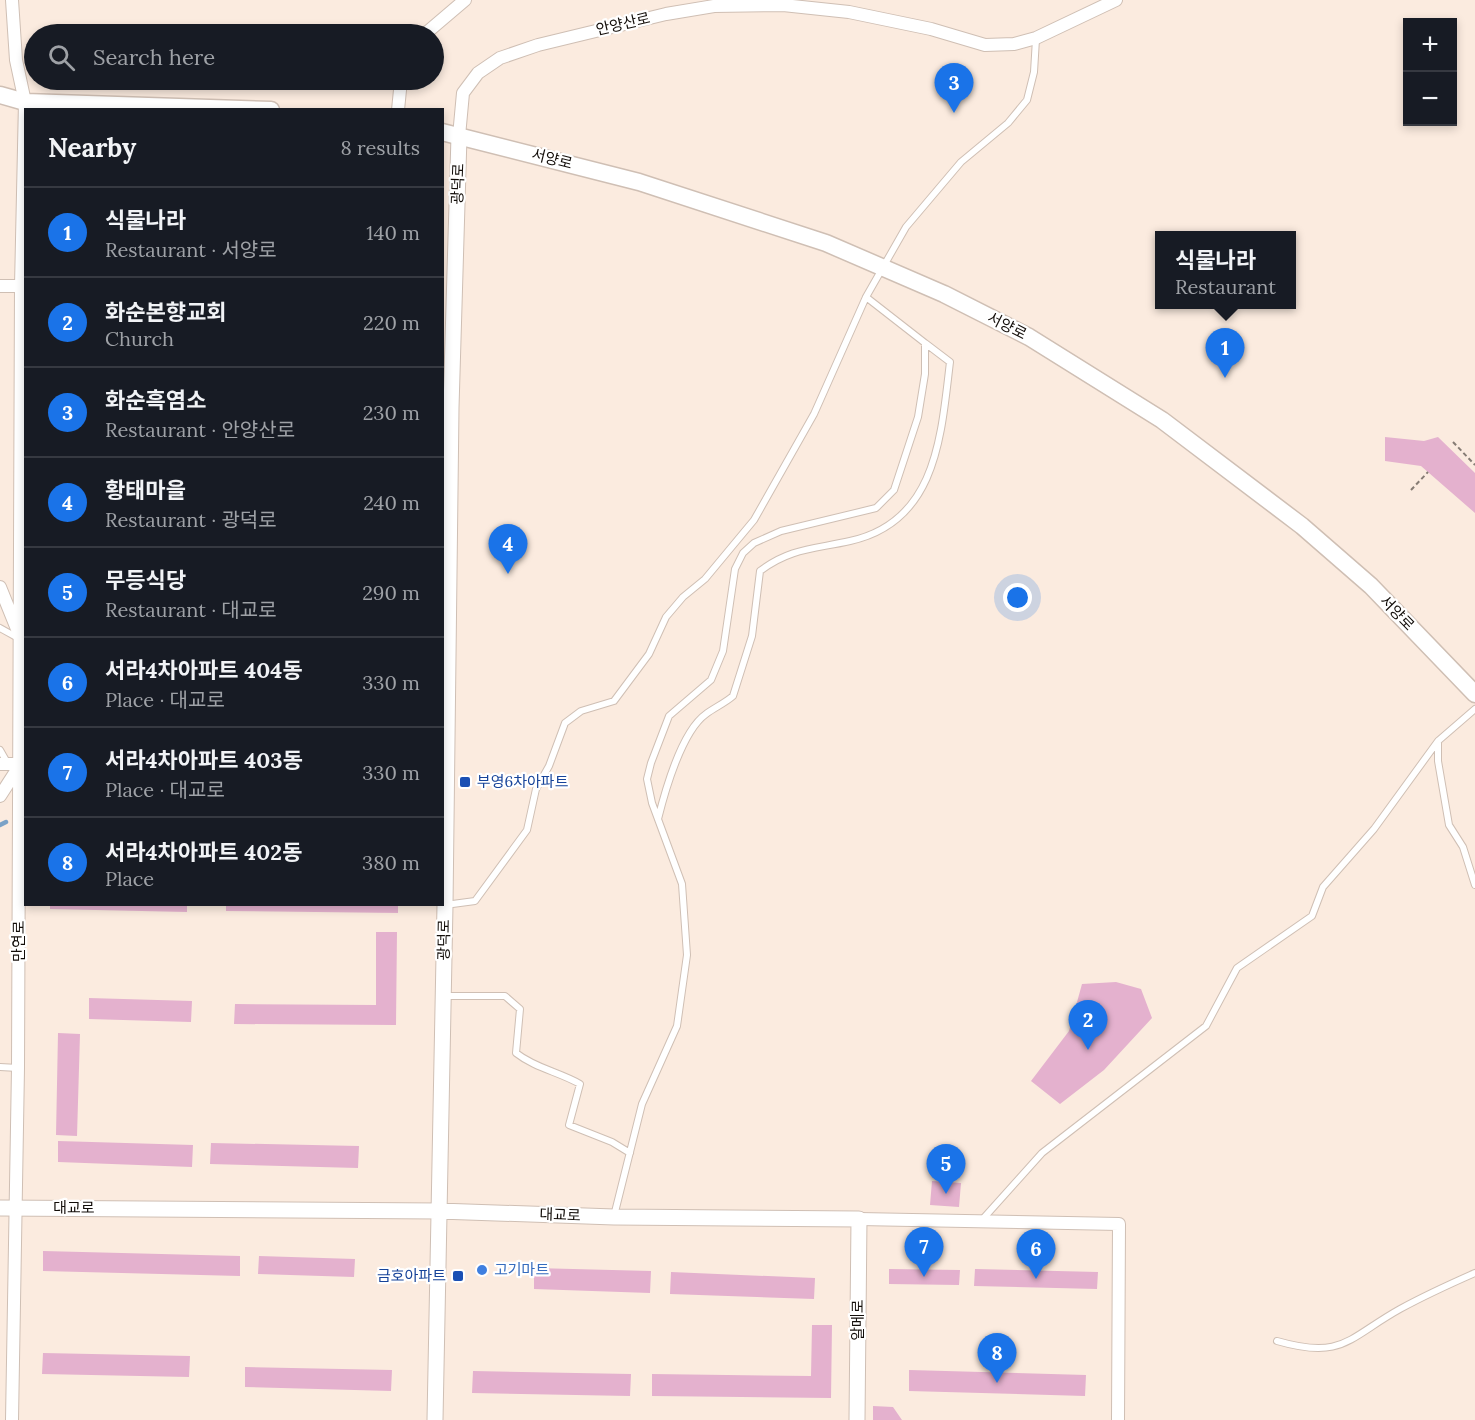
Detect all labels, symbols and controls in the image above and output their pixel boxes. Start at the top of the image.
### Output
street label: 안양산로 [594,8,652,39]
map controls [1403,18,1457,126]
button: + [1403,18,1457,72]
search box [24,24,444,90]
icon: search [45,41,78,74]
text: Search here [93,43,215,71]
pin: 3 [934,63,974,113]
button: − [1403,72,1457,126]
text: Nearby [48,131,136,164]
text: 8 results [341,135,420,160]
street label: 서양로 [530,144,575,173]
street label: 광덕로 [447,163,468,205]
text: 식물나라 [105,206,186,234]
text: 1 [63,220,72,245]
text: 140 m [366,220,420,245]
popup [1155,231,1296,309]
text: Restaurant · 서양로 [105,237,277,262]
text: 식물나라 [1175,246,1256,274]
text: Restaurant [1175,274,1276,299]
text: 화순본향교회 [105,298,226,326]
street label: 서양로 [984,308,1030,343]
text: 2 [62,310,73,335]
text: 220 m [363,310,420,335]
text: Church [105,326,174,351]
pin: 1 [1206,328,1244,378]
text: 화순흑염소 [105,386,206,414]
text: 3 [62,400,73,425]
text: 230 m [363,400,420,425]
text: Restaurant · 안양산로 [105,417,295,442]
text: 황태마을 [105,476,186,504]
text: 4 [62,490,73,515]
text: 240 m [363,490,420,515]
text: Restaurant · 광덕로 [105,507,277,532]
pin: 4 [488,524,528,574]
text: 무등식당 [105,566,186,594]
text: 5 [62,580,73,605]
text: 290 m [362,580,420,605]
your location [1003,583,1032,612]
street label: 서양로 [1376,591,1419,634]
text: Restaurant · 대교로 [105,597,277,622]
text: 서라4차아파트 404동 [105,656,303,684]
text: 6 [62,670,73,695]
text: 330 m [362,670,420,695]
text: Place · 대교로 [105,687,225,712]
text: 서라4차아파트 403동 [105,746,303,774]
text: 7 [63,760,72,785]
text: 330 m [362,760,420,785]
place label: 부영6차아파트 [477,772,569,791]
marker: 부영6차아파트 [458,775,472,789]
text: Place · 대교로 [105,777,225,802]
text: 서라4차아파트 402동 [105,838,302,866]
text: 8 [62,850,73,875]
text: 380 m [362,850,420,875]
text: Place [105,866,154,891]
street label: 광덕로 [434,919,453,961]
street label: 만연로 [9,920,28,962]
pin: 2 [1068,1000,1108,1050]
pin: 5 [926,1144,966,1194]
street label: 대교로 [53,1198,95,1217]
street label: 대교로 [539,1204,581,1225]
pin: 7 [904,1228,944,1277]
pin: 6 [1016,1230,1056,1279]
place label: 고기마트 [494,1260,549,1279]
marker: 고기마트 [475,1263,489,1277]
place label: 금호아파트 [377,1266,446,1285]
marker: 금호아파트 [451,1269,465,1283]
street label: 알메로 [848,1299,867,1341]
pin: 8 [978,1334,1016,1383]

